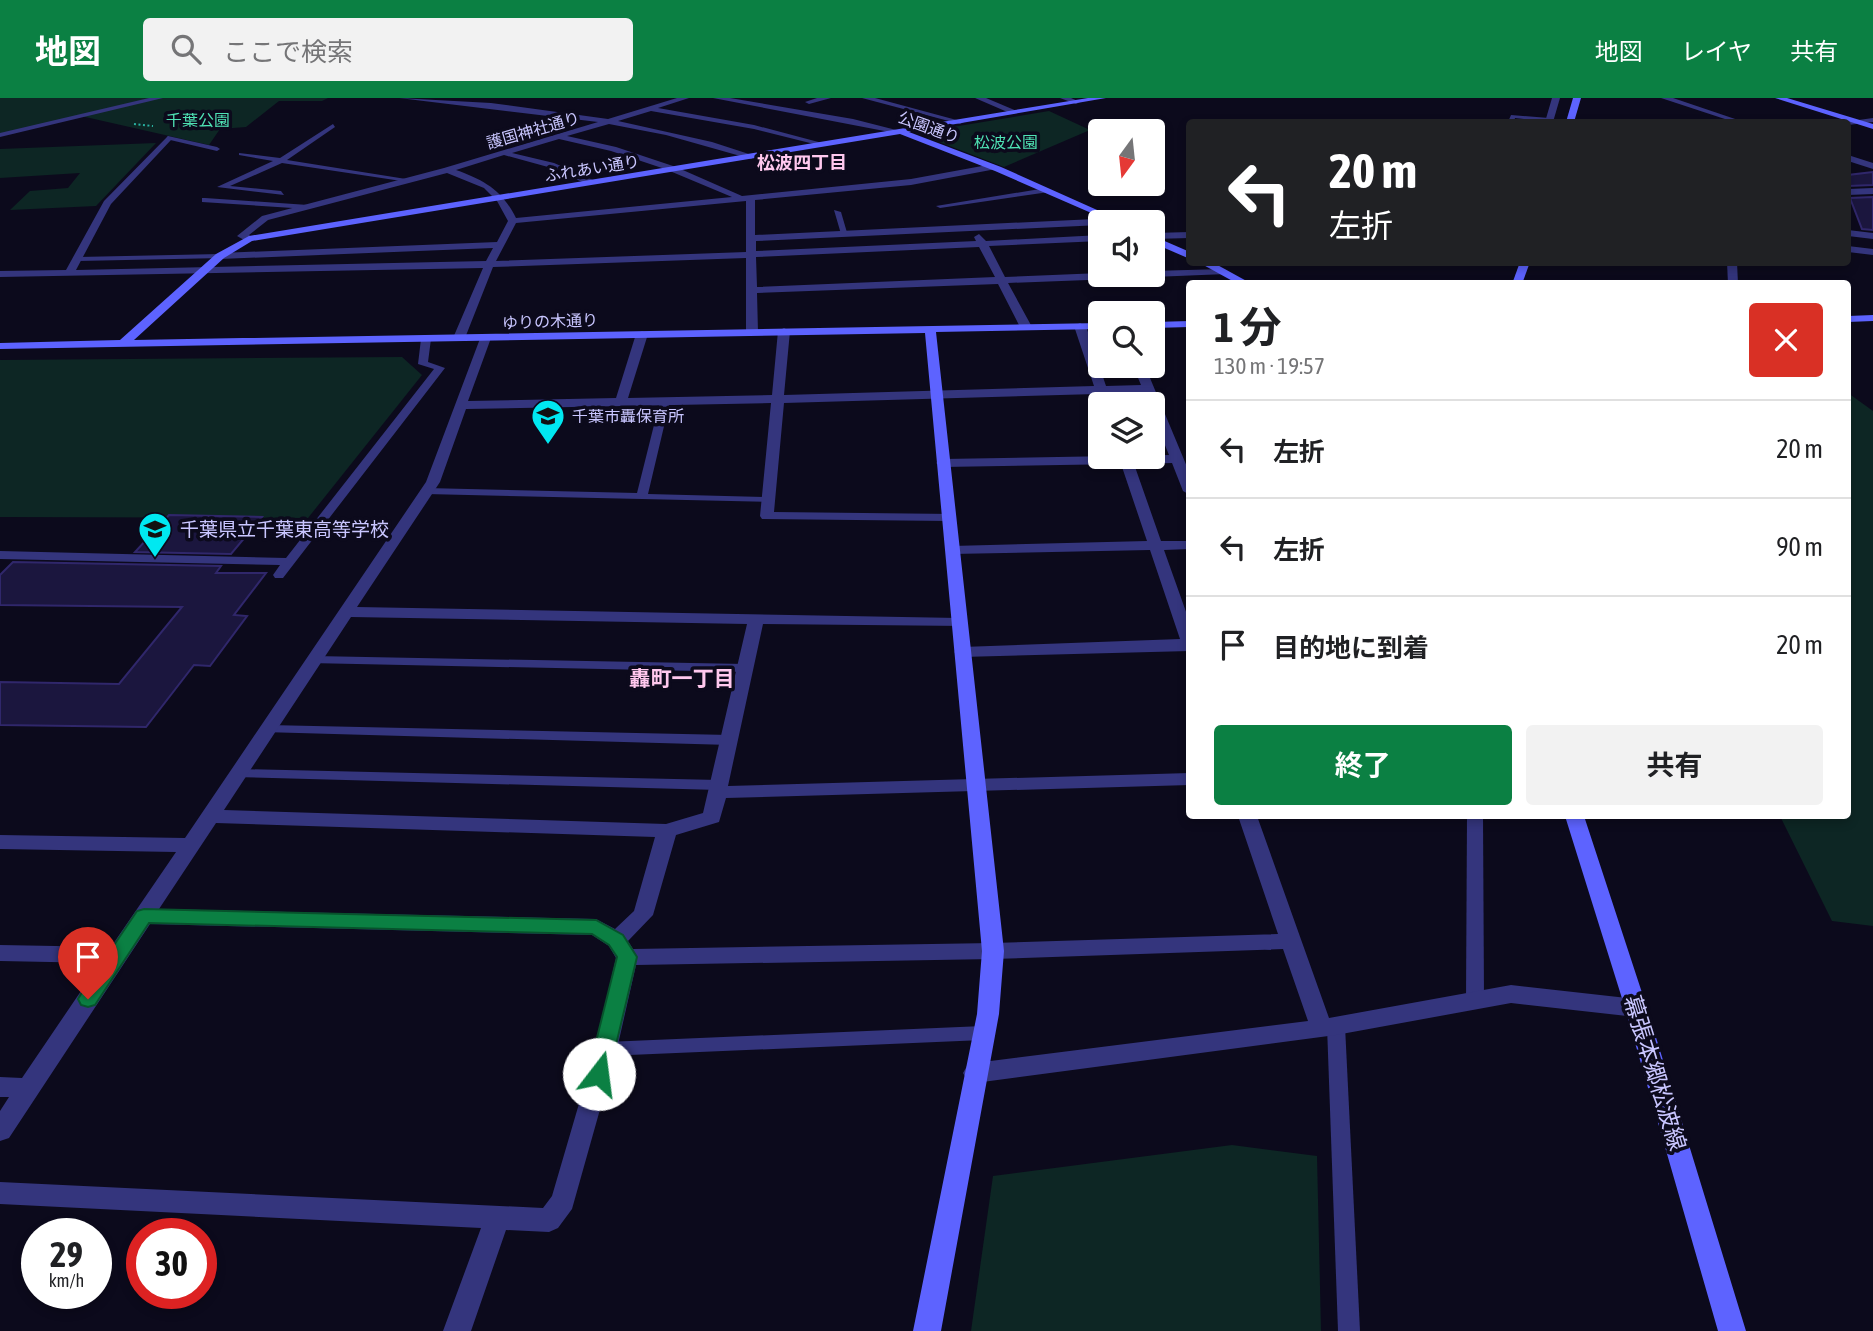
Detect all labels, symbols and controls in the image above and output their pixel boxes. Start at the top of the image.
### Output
search box [143,18,633,81]
icon: search [167,30,205,68]
text: 地図 [35,32,101,70]
text: ここで検索 [223,37,353,67]
text: 地図 [1595,38,1643,65]
text: レイヤ [1681,38,1752,65]
text: 共有 [1790,38,1838,65]
street label: 護国神社通り [484,108,582,152]
street label: 公園通り [896,108,962,146]
park label: 千葉公園 [166,111,230,129]
north arrow [1088,119,1166,196]
map controls [1088,119,1165,469]
park label: 松波公園 [974,133,1038,151]
text: 20 m [1329,142,1417,198]
icon: left [1214,147,1305,238]
street label: ふれあい通り [543,152,641,184]
district label: 松波四丁目 [757,152,847,173]
text: 左折 [1329,207,1393,244]
button: sound [1088,210,1165,287]
button: search [1088,301,1165,378]
text: 1 分 [1214,303,1282,351]
button: close [1749,303,1823,377]
street label: ゆりの木通り [502,310,598,332]
text: 130 m · 19:57 [1214,353,1325,379]
button: layers [1088,392,1165,469]
school or university icon: 千葉市轟保育所 [529,397,567,446]
place label: 千葉市轟保育所 [572,407,684,425]
icon: left [1214,430,1252,468]
text: 20 m [1776,434,1823,464]
text: 左折 [1273,437,1325,467]
school or university icon: 千葉県立千葉東高等学校 [136,510,174,559]
place label: 千葉県立千葉東高等学校 [180,518,389,540]
icon: left [1214,528,1252,566]
text: 90 m [1776,532,1823,562]
text: 左折 [1273,535,1325,565]
icon: arrive [1214,626,1252,664]
text: 20 m [1776,630,1823,660]
text: 目的地に到着 [1273,633,1429,663]
district label: 轟町一丁目 [630,666,735,690]
button: 終了 [1214,725,1512,805]
button: 共有 [1526,725,1823,805]
pin [58,927,118,999]
icon: arrive [69,938,107,976]
street label: 幕張本郷松波線 [1619,992,1691,1154]
position arrow [562,1037,636,1111]
speed limit sign: 30 [126,1218,217,1309]
text: 29 [50,1234,83,1274]
text: km/h [49,1270,84,1291]

